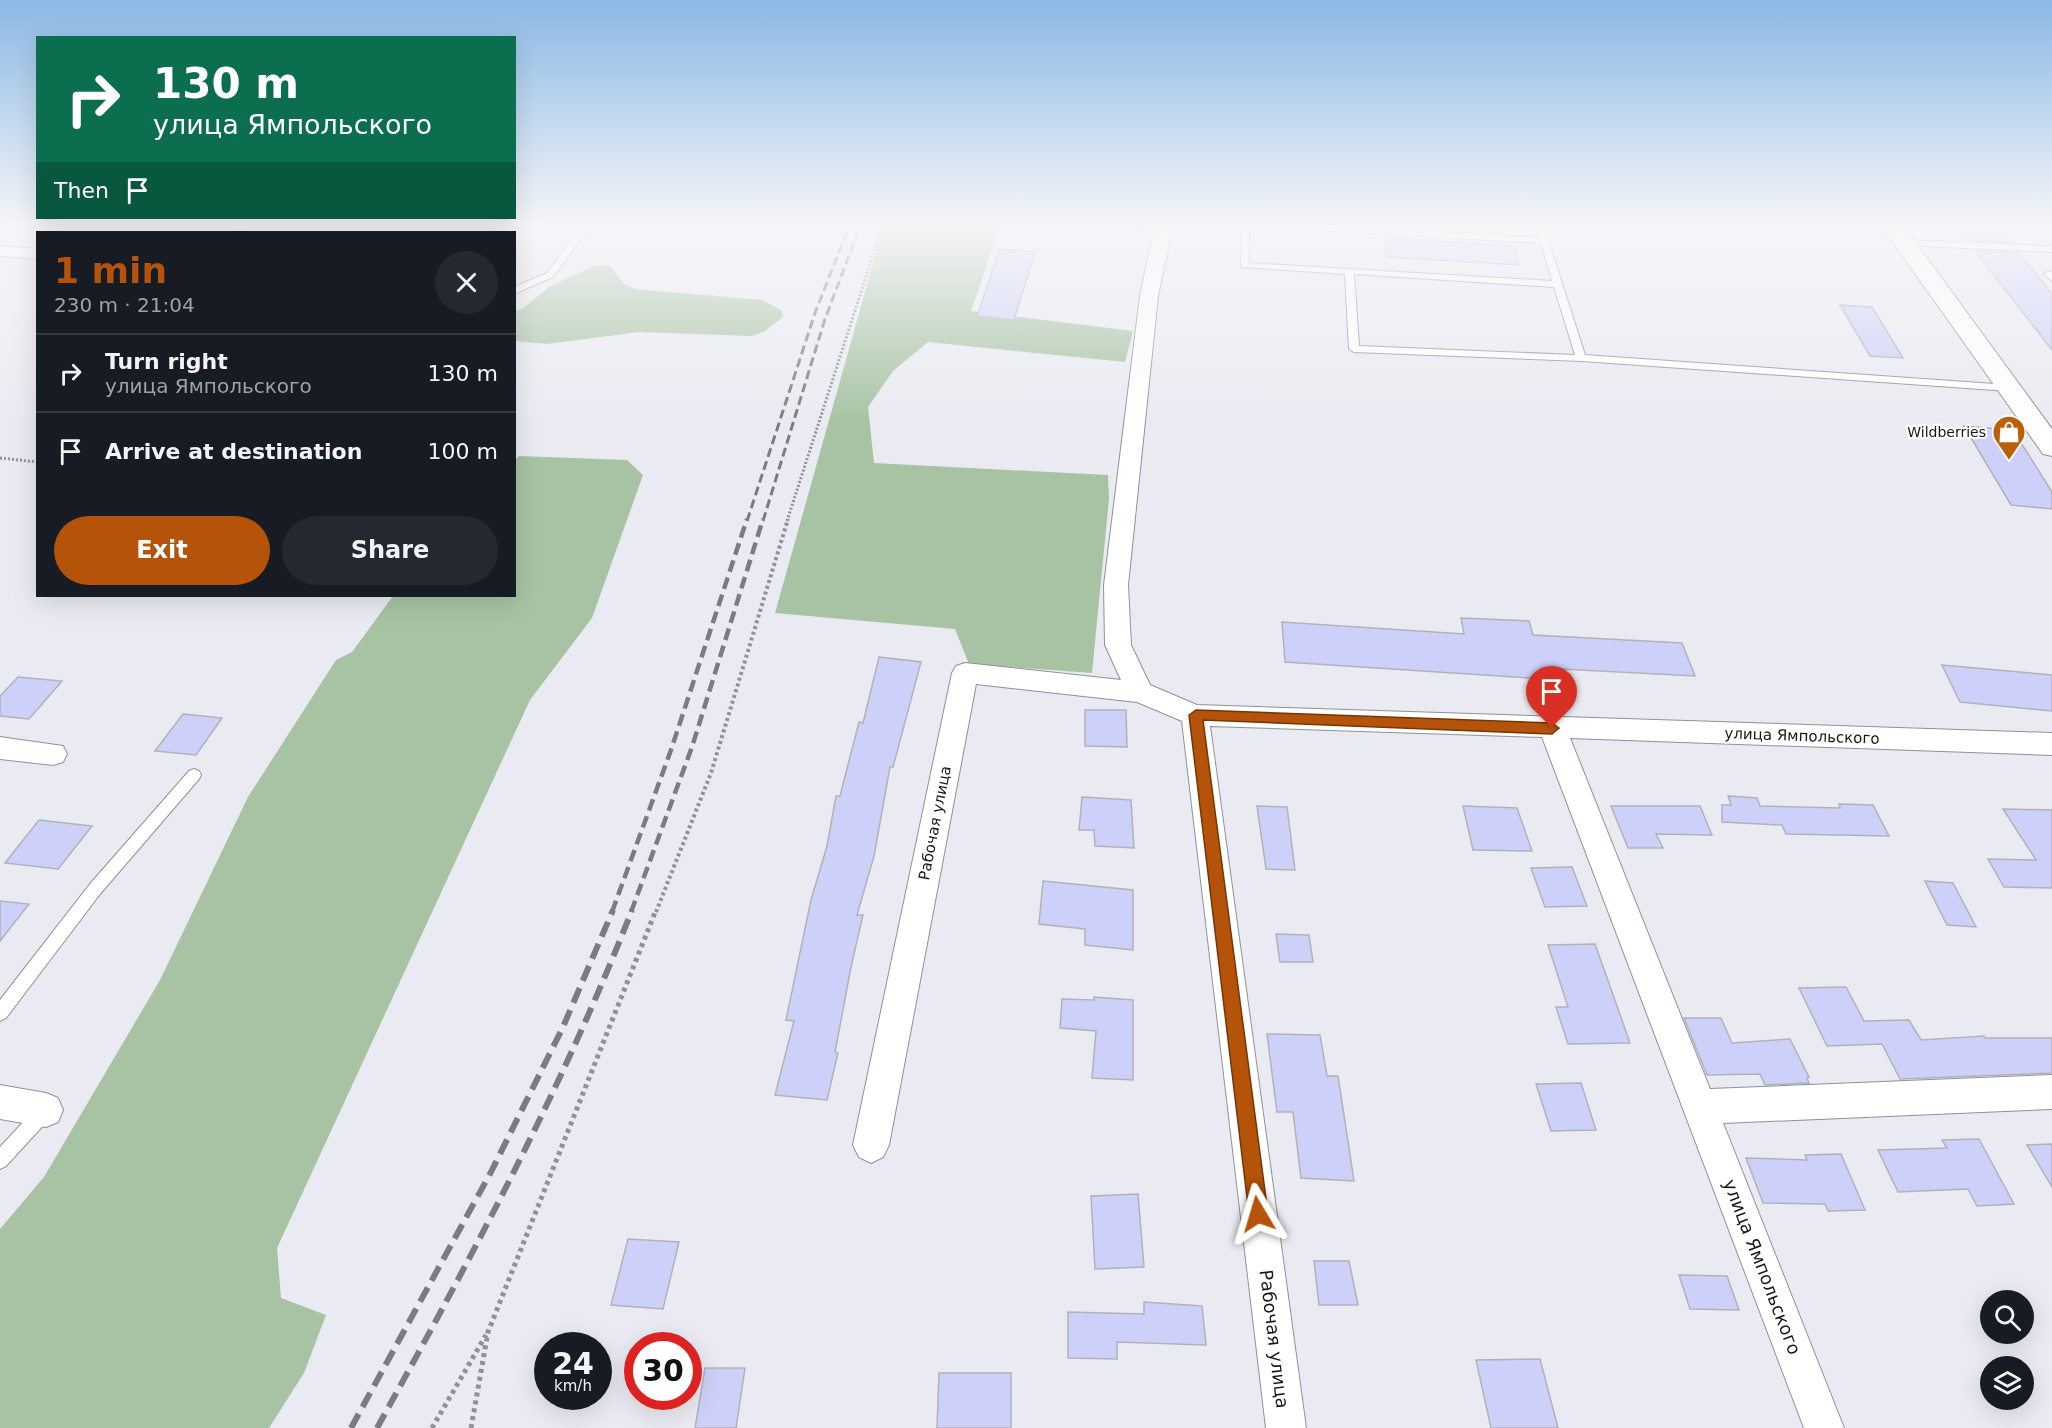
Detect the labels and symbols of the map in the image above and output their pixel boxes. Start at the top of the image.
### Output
shop icon: Wildberries [1991,414,2027,461]
place label: Wildberries [1907,424,1986,440]
pin [1526,666,1577,728]
street label: улица Ямпольского [1724,724,1880,748]
street label: Рабочая улица [915,764,955,882]
street label: улица Ямпольского [1719,1176,1806,1357]
position arrow [1226,1182,1290,1246]
street label: Рабочая улица [1256,1268,1293,1409]
speed limit sign: 30 [624,1332,702,1410]

